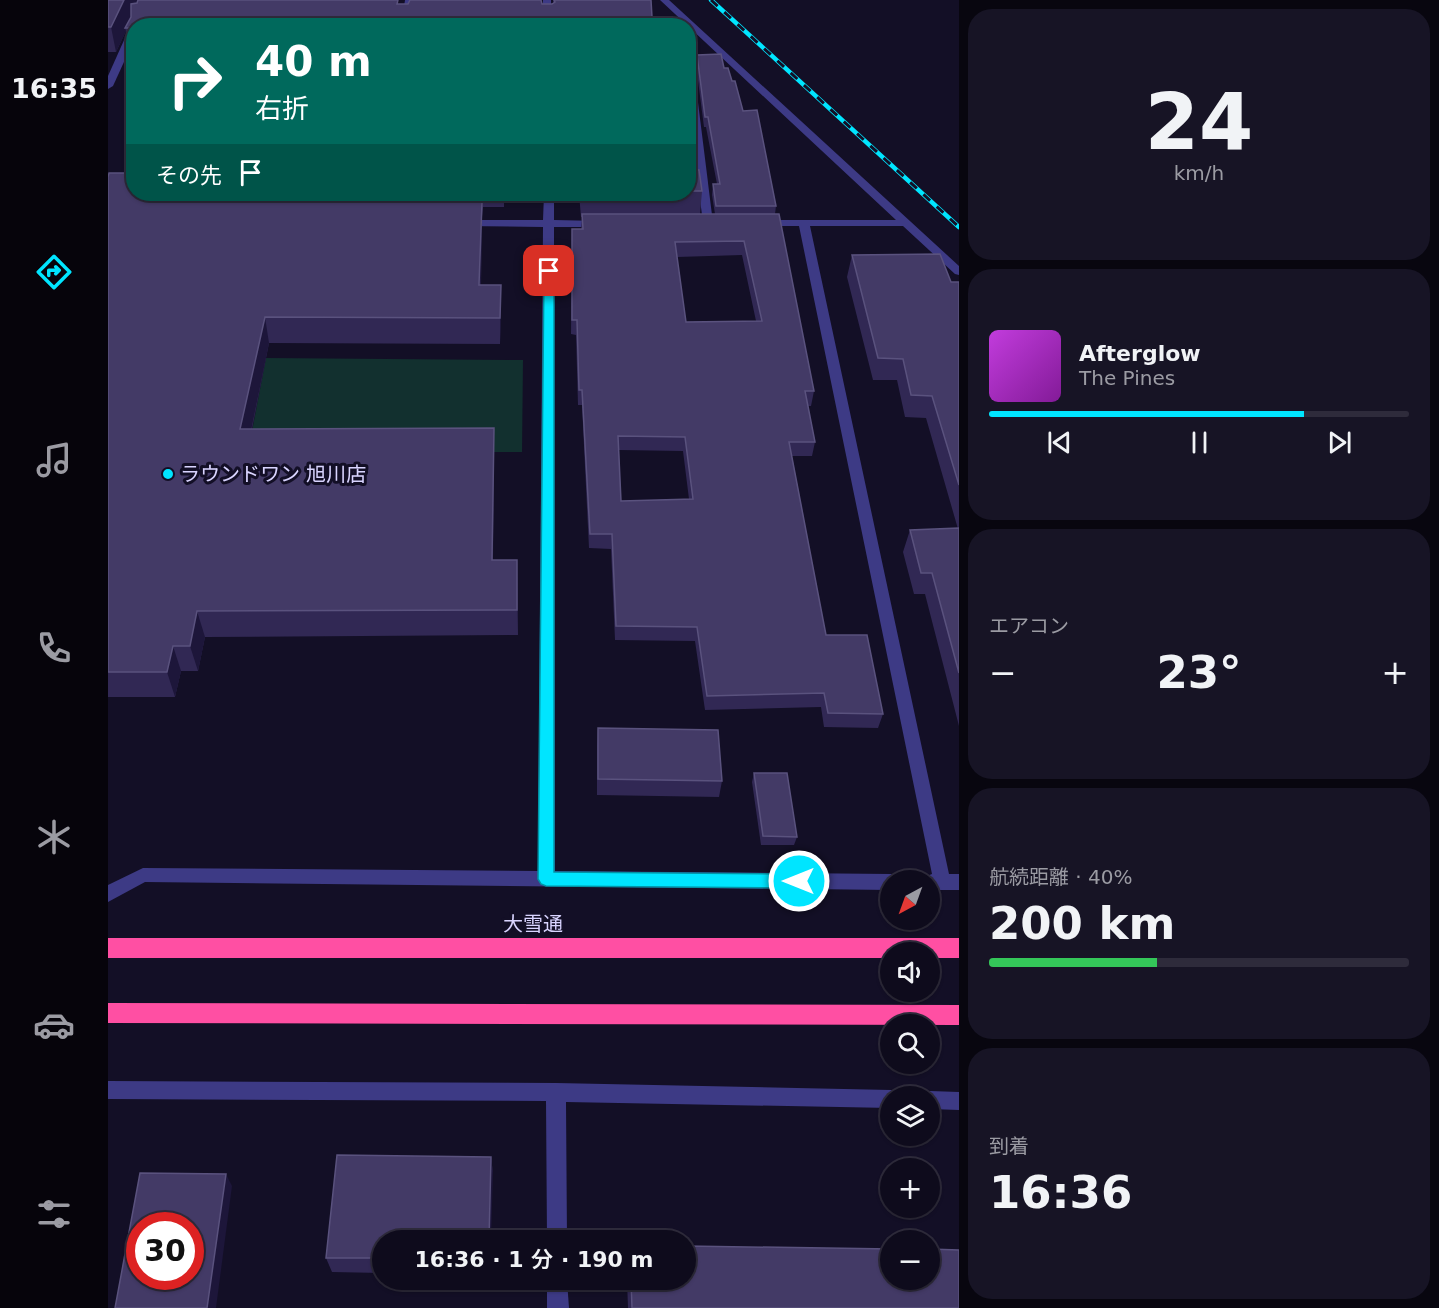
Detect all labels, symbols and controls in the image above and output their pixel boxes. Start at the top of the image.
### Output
text: 40 m [255,37,372,86]
icon: right [156,42,234,120]
text: 16:35 [11,73,97,104]
text: 24 [1145,77,1253,167]
text: 右折 [255,93,309,124]
icon: arrive [234,156,267,189]
text: km/h [1174,161,1224,185]
text: その先 [156,163,222,188]
pin [523,245,574,296]
icon: directions [33,251,75,293]
icon: arrive [532,254,565,287]
text: Afterglow [1079,341,1201,366]
text: The Pines [1079,366,1175,390]
icon: previous [1043,426,1076,459]
icon: pause [1183,426,1216,459]
icon: next [1323,426,1356,459]
icon: music [33,439,75,481]
place label: ラウンドワン 旭川店 [180,462,366,486]
marker: ラウンドワン 旭川店 [161,467,175,481]
text: エアコン [989,614,1069,638]
icon: phone [33,627,75,669]
text: 23° [1156,646,1242,699]
text: − [989,653,1017,692]
text: + [1381,653,1409,692]
icon: climate [33,816,75,858]
position arrow [767,849,831,913]
text: 航続距離 · 40% [989,865,1133,889]
north arrow [880,870,940,930]
map controls [880,870,940,1290]
text: 200 km [989,897,1175,950]
street label: 大雪通 [503,912,563,936]
button: sound [880,942,940,1002]
icon: car [33,1004,75,1046]
button: search [880,1014,940,1074]
button: layers [880,1086,940,1146]
text: 到着 [989,1134,1029,1158]
button: + [880,1158,940,1218]
text: 16:36 [989,1166,1132,1219]
icon: filters [33,1193,75,1235]
speed limit sign: 30 [126,1212,204,1290]
button: − [880,1230,940,1290]
text: 16:36 · 1 分 · 190 m [415,1247,653,1272]

